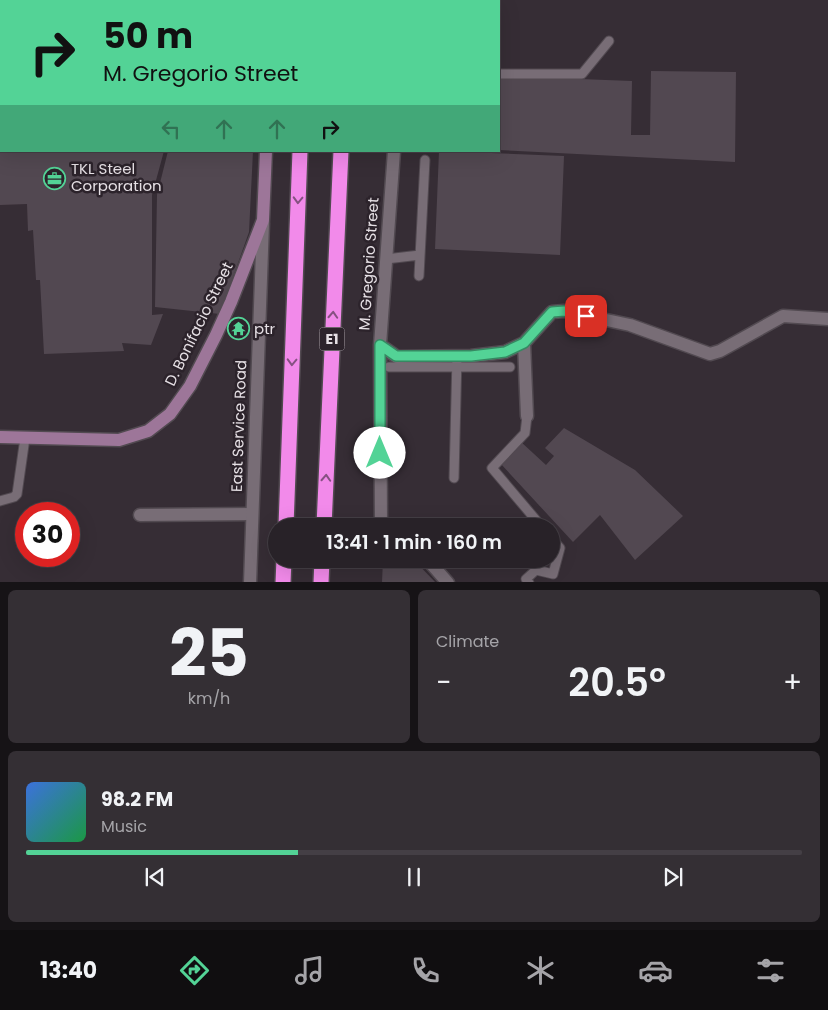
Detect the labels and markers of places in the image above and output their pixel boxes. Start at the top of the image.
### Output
place label: TKL Steel Corporation [71,158,162,196]
office icon: TKL Steel Corporation [43,166,67,190]
pin [565,295,607,337]
temple icon: ptr [226,317,250,341]
place label: ptr [254,318,276,339]

